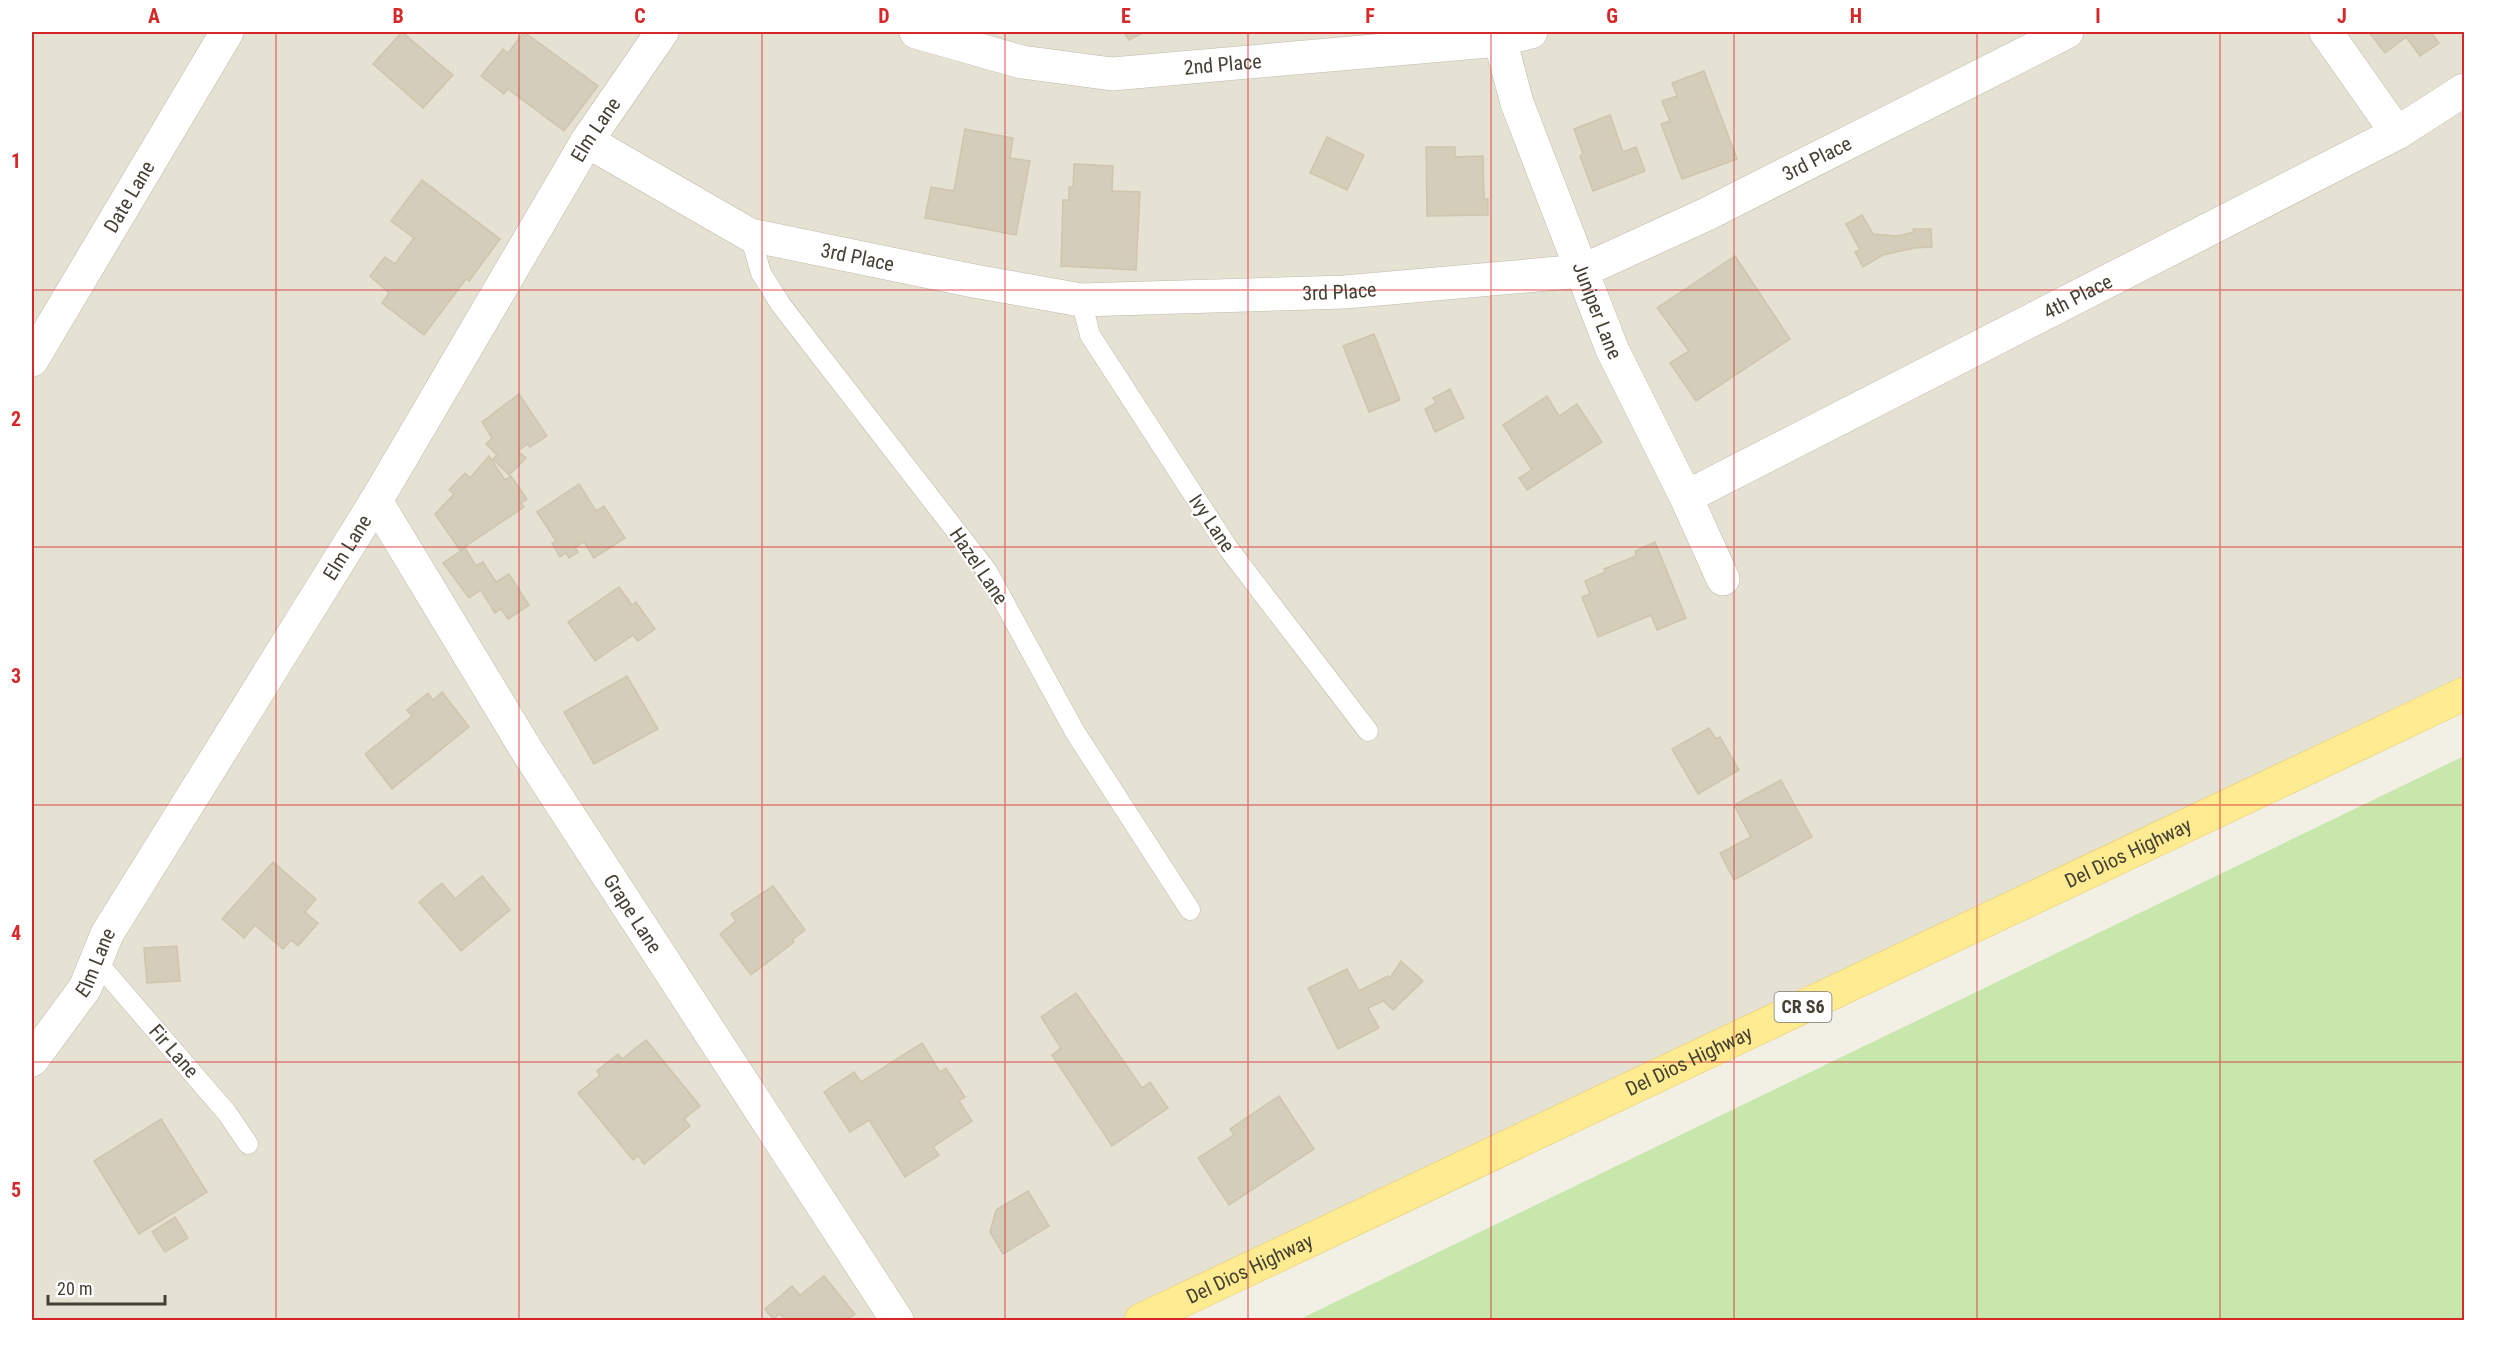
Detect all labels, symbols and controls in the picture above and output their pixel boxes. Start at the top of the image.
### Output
text: A [148,4,160,28]
text: B [392,4,404,28]
text: C [634,4,646,28]
text: D [878,4,890,28]
text: E [1121,4,1131,28]
text: F [1365,4,1375,28]
text: G [1606,4,1618,28]
text: H [1850,4,1862,28]
text: I [2095,4,2101,28]
text: J [2337,4,2347,28]
street label: 2nd Place [1183,49,1263,80]
street label: Elm Lane [566,93,625,166]
street label: 3rd Place [1778,131,1855,186]
text: 1 [11,149,21,173]
street label: Date Lane [99,157,160,237]
street label: 3rd Place [819,238,896,276]
street label: Juniper Lane [1568,259,1627,363]
street label: 4th Place [2039,269,2116,324]
street label: 3rd Place [1302,277,1377,305]
text: 2 [11,407,21,431]
street label: Ivy Lane [1184,489,1240,557]
street label: Elm Lane [318,510,377,584]
street label: Hazel Lane [945,523,1013,609]
text: 3 [11,664,21,688]
street label: Del Dios Highway [2061,813,2195,893]
street label: Grape Lane [598,870,667,957]
text: 4 [11,921,21,945]
street label: Elm Lane [70,923,120,1002]
road number: CR S6 [1774,992,1832,1022]
street label: Fir Lane [144,1019,204,1083]
street label: Del Dios Highway [1622,1021,1756,1101]
text: 5 [11,1178,21,1202]
street label: Del Dios Highway [1182,1229,1317,1309]
scale bar [48,1268,165,1306]
text: 20 m [57,1278,92,1299]

